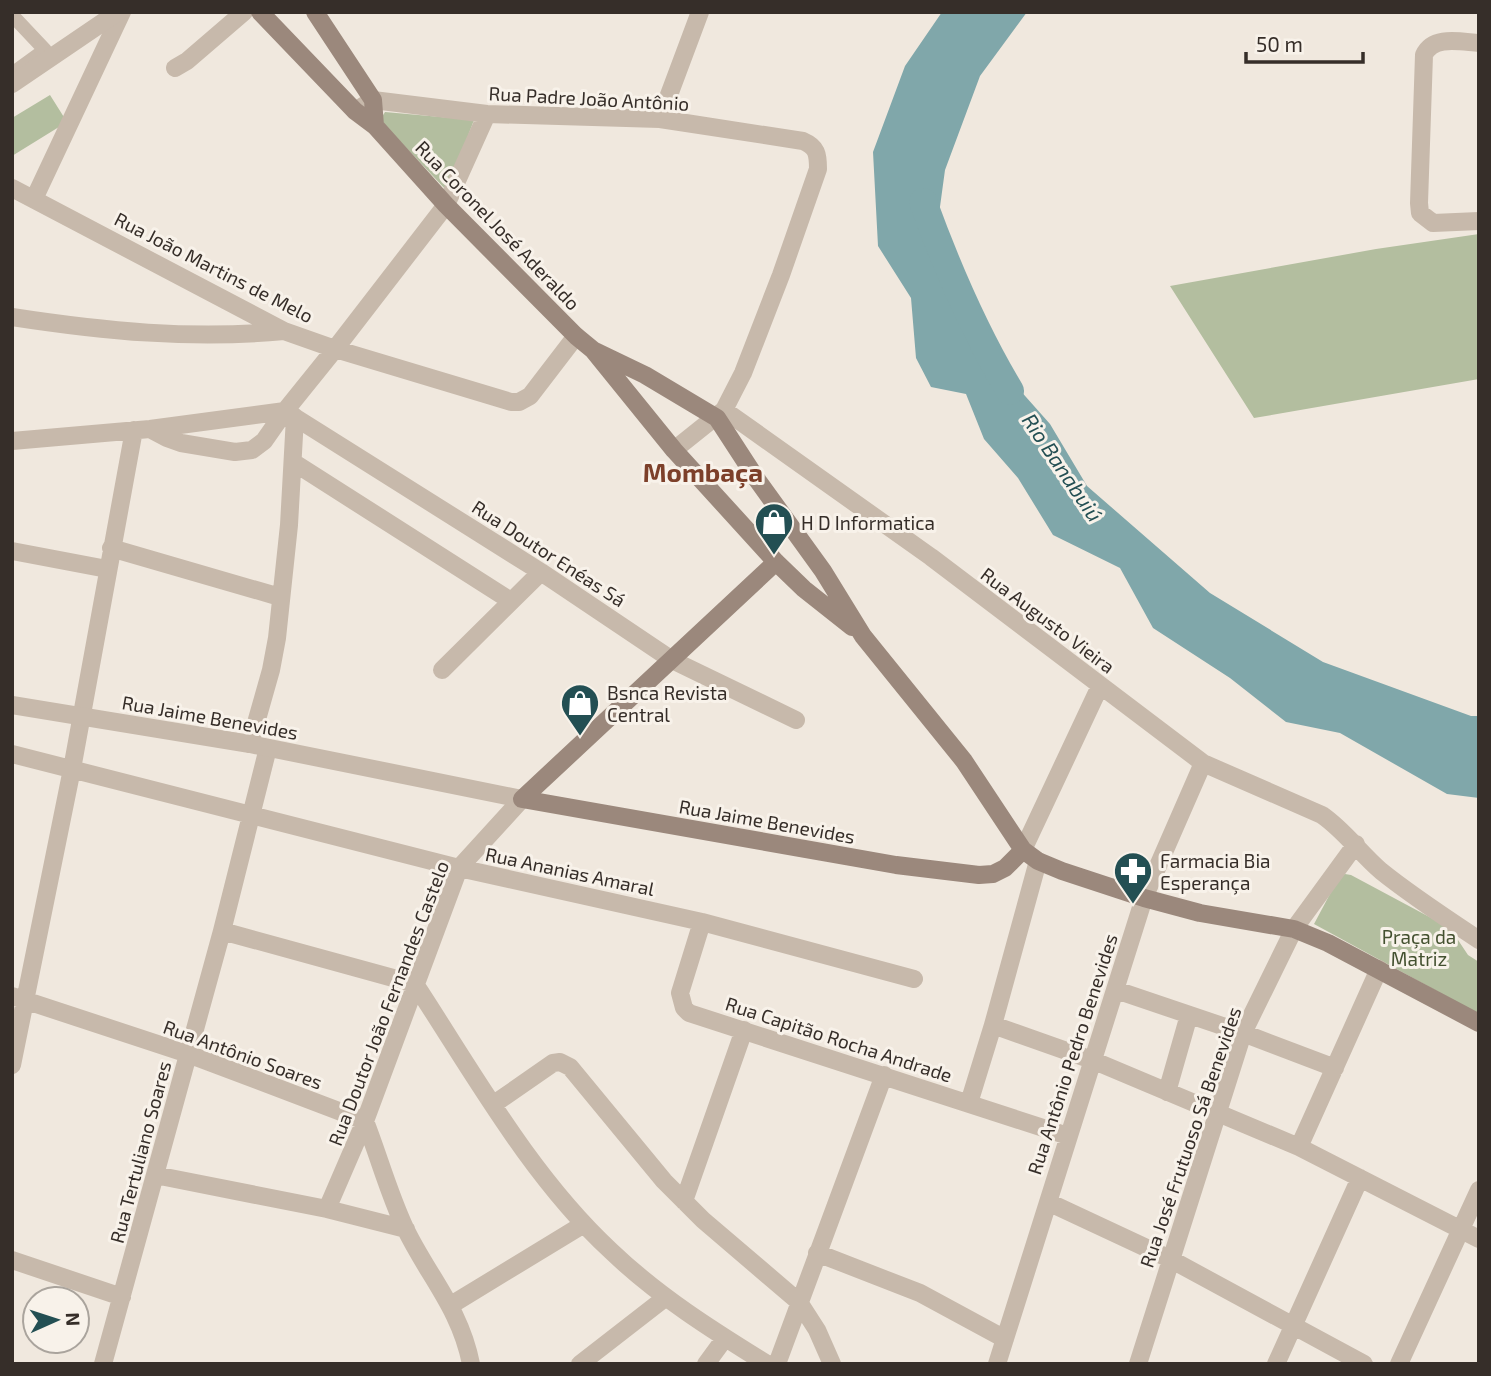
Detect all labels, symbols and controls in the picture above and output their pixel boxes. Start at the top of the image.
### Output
scale bar [1246,21,1363,65]
text: 50 m [1256,31,1303,56]
street label: Rua Padre João Antônio [488,81,690,115]
street label: Rua Coronel José Aderaldo [411,136,585,314]
street label: Rua João Martins de Melo [111,207,317,327]
water label: Rio Banabuiú [1018,408,1108,526]
district label: Mombaça [643,456,763,489]
street label: Rua Doutor Enéas Sá [468,495,630,611]
shop icon: H D Informatica [753,501,795,556]
place label: H D Informatica [801,511,935,534]
street label: Rua Augusto Vieira [977,562,1119,678]
place label: Bsnca Revista Central [607,681,727,726]
shop icon: Bsnca Revista Central [559,682,601,737]
street label: Rua Jaime Benevides [120,690,300,744]
street label: Rua Jaime Benevides [677,794,857,848]
street label: Rua Ananias Amaral [483,842,657,900]
place label: Farmacia Bia Esperança [1160,849,1271,895]
pharmacy icon: Farmacia Bia Esperança [1112,850,1154,905]
street label: Rua Doutor João Fernandes Castelo [323,857,453,1149]
park label: Praça da Matriz [1382,925,1456,970]
street label: Rua Antônio Pedro Benevides [1022,931,1122,1177]
street label: Rua Capitão Rocha Andrade [723,991,955,1087]
street label: Rua José Frutuoso Sá Benevides [1135,1004,1245,1270]
street label: Rua Antônio Soares [160,1015,326,1093]
street label: Rua Tertuliano Soares [105,1058,175,1246]
north arrow [21,1285,91,1355]
text: N [62,1312,85,1327]

